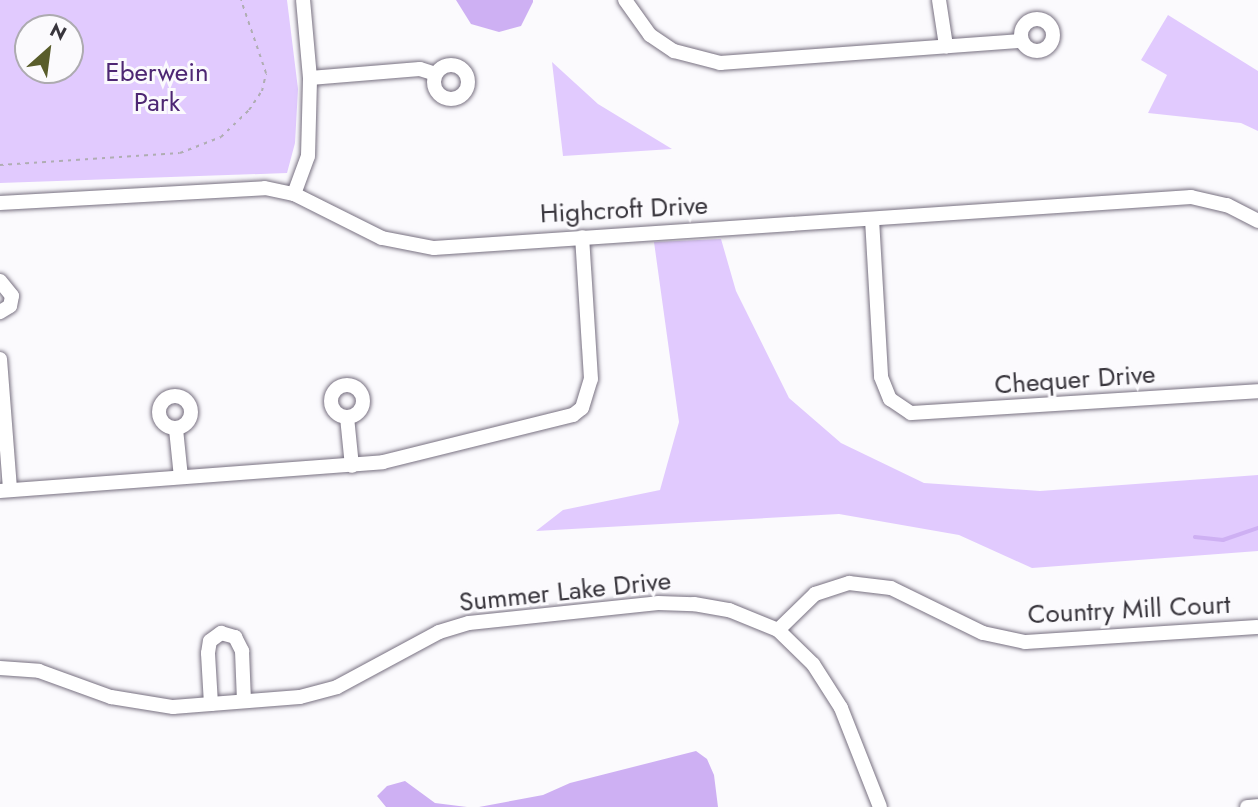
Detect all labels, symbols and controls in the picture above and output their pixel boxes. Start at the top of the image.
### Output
north arrow [14,14,84,84]
text: N [45,16,71,47]
park label: Eberwein Park [105,57,209,119]
street label: Highcroft Drive [539,190,709,230]
street label: Chequer Drive [993,359,1157,401]
street label: Summer Lake Drive [458,565,672,619]
street label: Country Mill Court [1027,589,1231,631]

